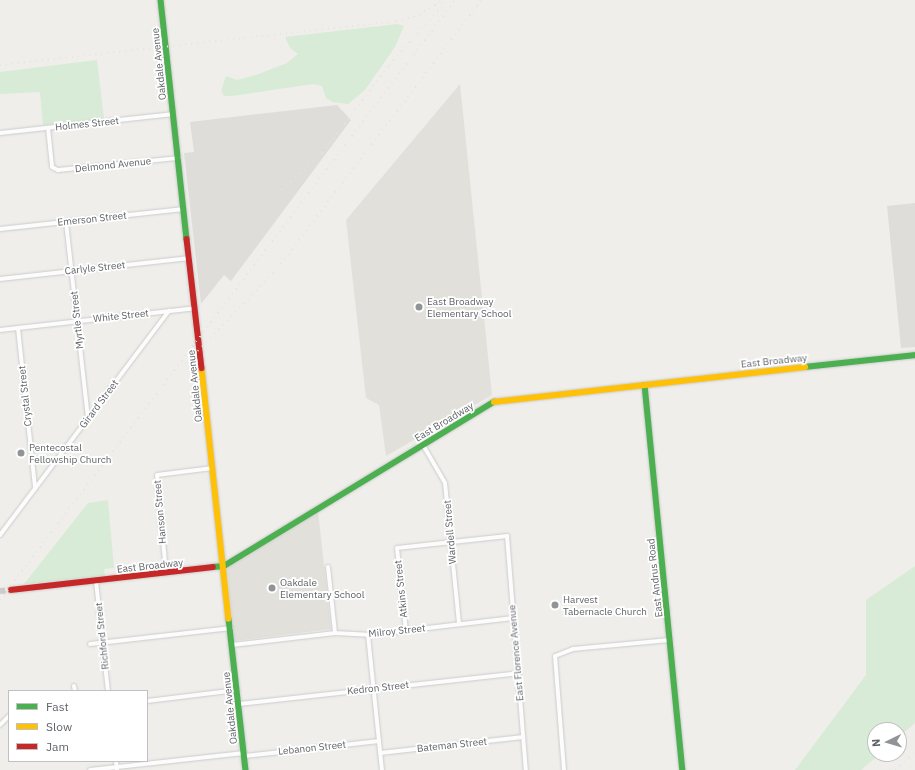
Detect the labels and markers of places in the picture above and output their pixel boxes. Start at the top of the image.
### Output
place label: East Broadway Elementary School [427,295,511,318]
marker: East Broadway Elementary School [414,302,424,312]
place label: Pentecostal Fellowship Church [29,441,112,464]
marker: Pentecostal Fellowship Church [16,448,26,458]
place label: Oakdale Elementary School [280,576,364,600]
marker: Oakdale Elementary School [267,583,277,593]
place label: Harvest Tabernacle Church [563,593,647,616]
marker: Harvest Tabernacle Church [550,600,560,610]

